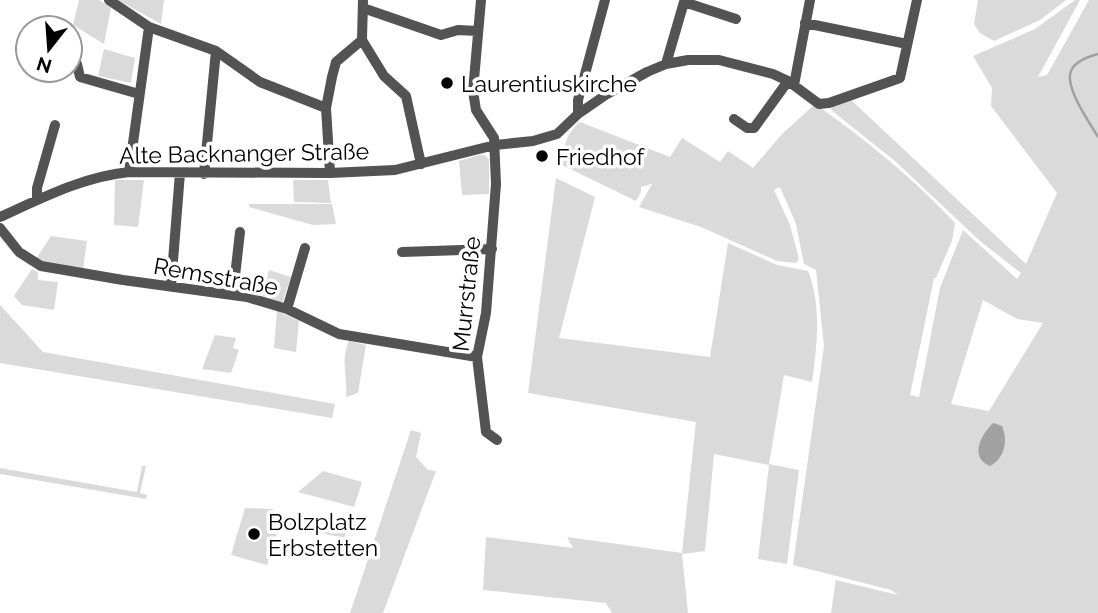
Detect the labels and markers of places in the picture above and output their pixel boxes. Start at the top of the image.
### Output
place label: Laurentiuskirche [461,70,637,97]
marker: Laurentiuskirche [439,75,455,91]
place label: Friedhof [556,143,645,170]
marker: Friedhof [534,148,550,164]
place label: Bolzplatz Erbstetten [268,508,378,561]
marker: Bolzplatz Erbstetten [246,526,262,542]

